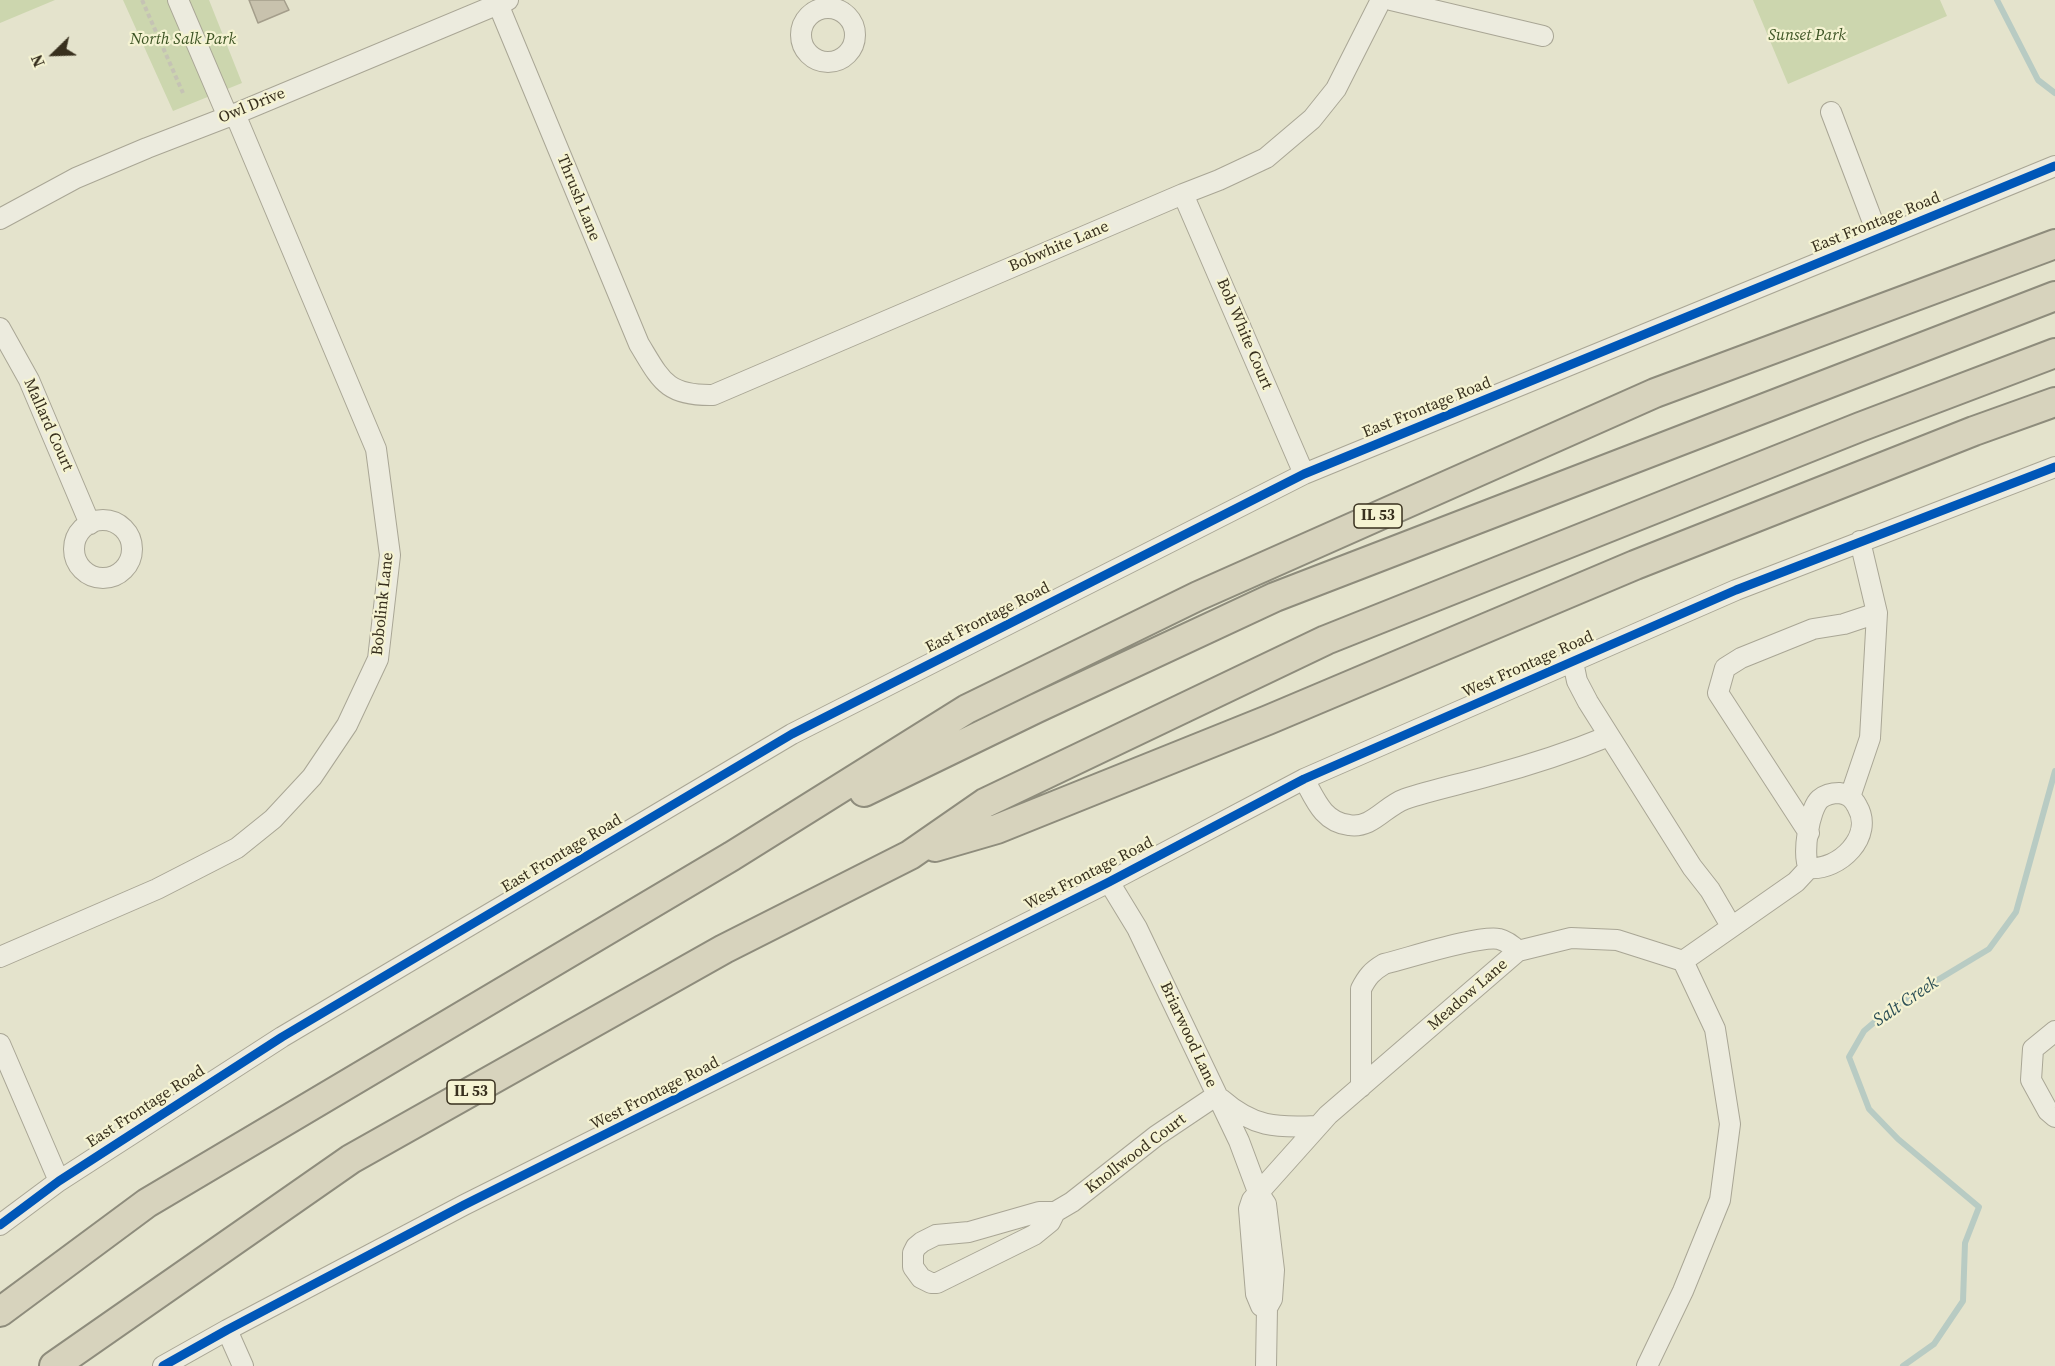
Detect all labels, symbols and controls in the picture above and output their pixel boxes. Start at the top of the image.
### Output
north arrow [24,24,84,84]
park label: Sunset Park [1768,26,1846,46]
park label: North Salk Park [130,30,236,50]
text: N [25,51,50,71]
street label: Owl Drive [216,84,288,128]
street label: Thrush Lane [552,152,604,244]
street label: East Frontage Road [1809,188,1943,258]
street label: Bobwhite Lane [1006,217,1112,277]
street label: Bob White Court [1212,276,1276,392]
street label: East Frontage Road [1360,373,1494,443]
street label: Mallard Court [19,376,77,474]
road number: IL 53 [1354,504,1402,528]
street label: Bobolink Lane [368,551,398,657]
street label: East Frontage Road [923,578,1053,658]
street label: West Frontage Road [1459,627,1597,703]
street label: East Frontage Road [498,810,626,898]
street label: West Frontage Road [1022,833,1156,915]
street label: Meadow Lane [1424,955,1512,1035]
water label: Salt Creek [1869,972,1943,1032]
street label: Briarwood Lane [1155,979,1221,1091]
street label: West Frontage Road [588,1053,722,1135]
street label: East Frontage Road [83,1062,209,1152]
road number: IL 53 [447,1080,495,1104]
street label: Knollwood Court [1082,1110,1190,1198]

